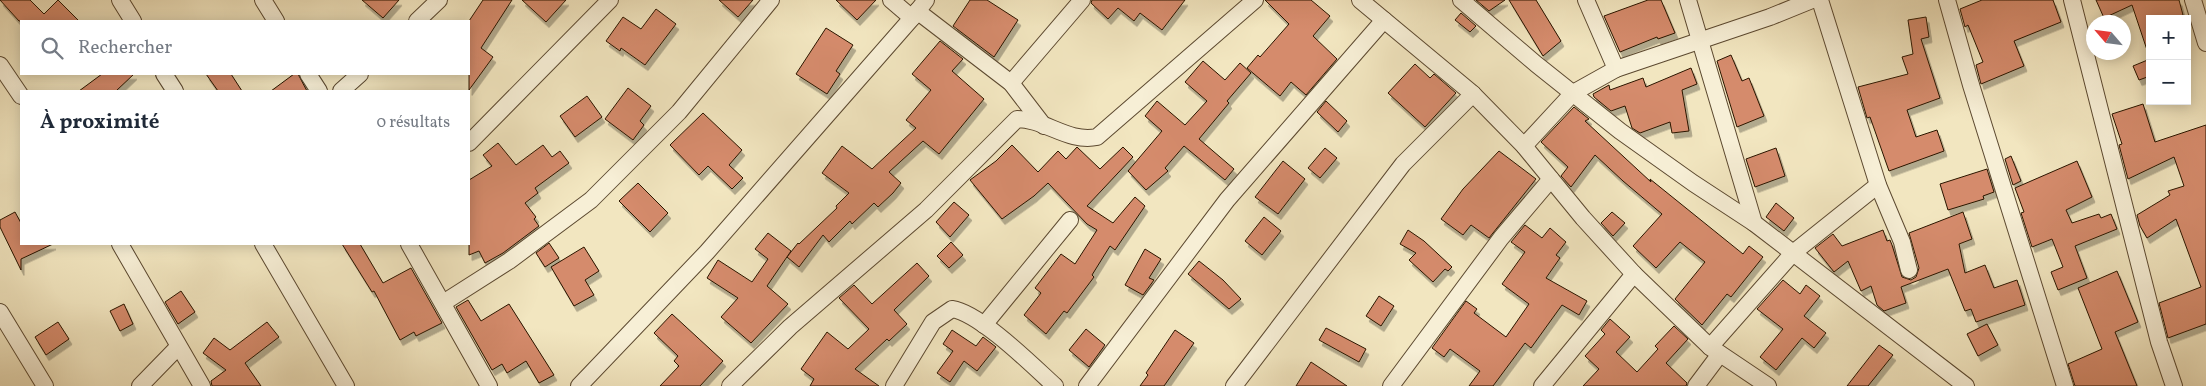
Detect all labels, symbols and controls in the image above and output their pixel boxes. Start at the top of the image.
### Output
north arrow [2086,15,2131,60]
map controls [2146,15,2191,105]
button: + [2146,15,2191,60]
search box [20,20,470,75]
icon: search [38,34,66,62]
text: Rechercher [78,35,172,61]
button: − [2146,60,2191,105]
text: À proximité [40,108,159,137]
text: 0 résultats [376,112,450,134]

